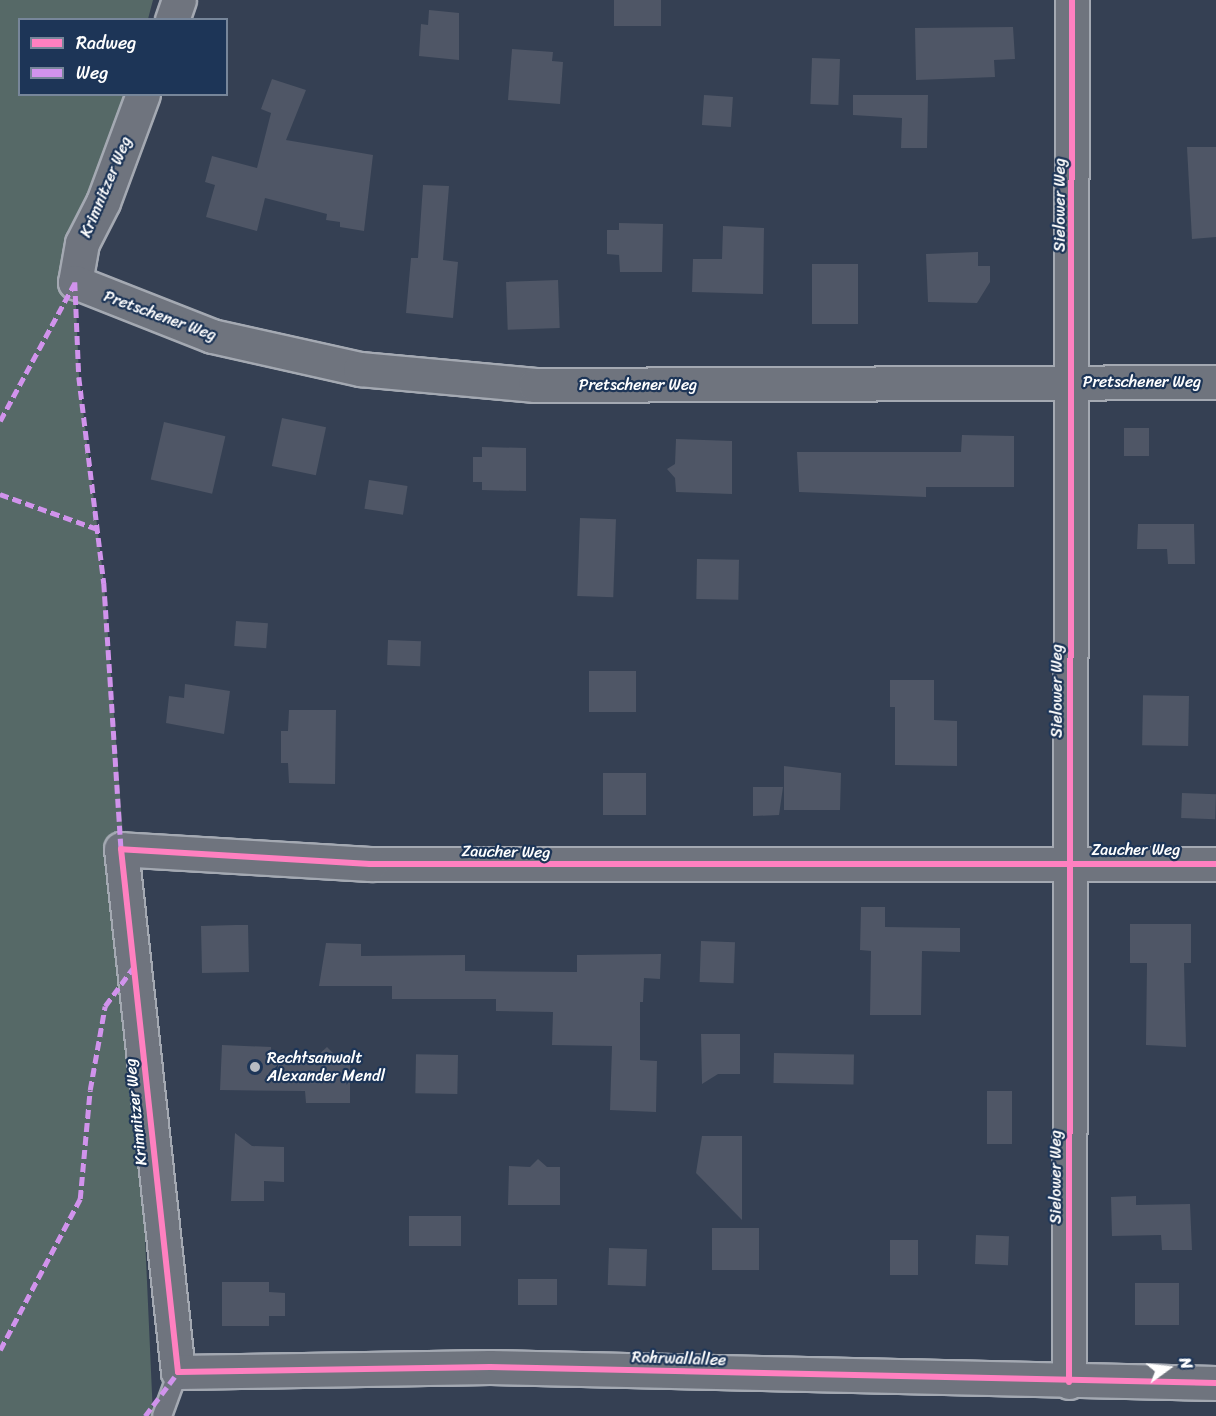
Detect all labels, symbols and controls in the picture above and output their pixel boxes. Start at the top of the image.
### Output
legend [18,18,228,96]
text: Radweg [76,27,136,59]
text: Weg [76,57,108,89]
street label: Krimnitzer Weg [76,134,136,240]
street label: Sielower Weg [1050,158,1070,252]
street label: Pretschener Weg [101,287,219,345]
street label: Pretschener Weg [1083,372,1201,392]
street label: Pretschener Weg [579,375,697,395]
street label: Sielower Weg [1047,644,1067,738]
street label: Zaucher Weg [1092,840,1180,860]
street label: Zaucher Weg [461,842,551,862]
place label: Rechtsanwalt Alexander Mendl [267,1048,385,1086]
street label: Krimnitzer Weg [121,1057,151,1167]
marker: Rechtsanwalt Alexander Mendl [248,1060,262,1074]
street label: Sielower Weg [1046,1130,1066,1224]
north arrow [1138,1338,1198,1398]
street label: Rohrwallallee [631,1348,727,1370]
text: N [1170,1354,1201,1372]

